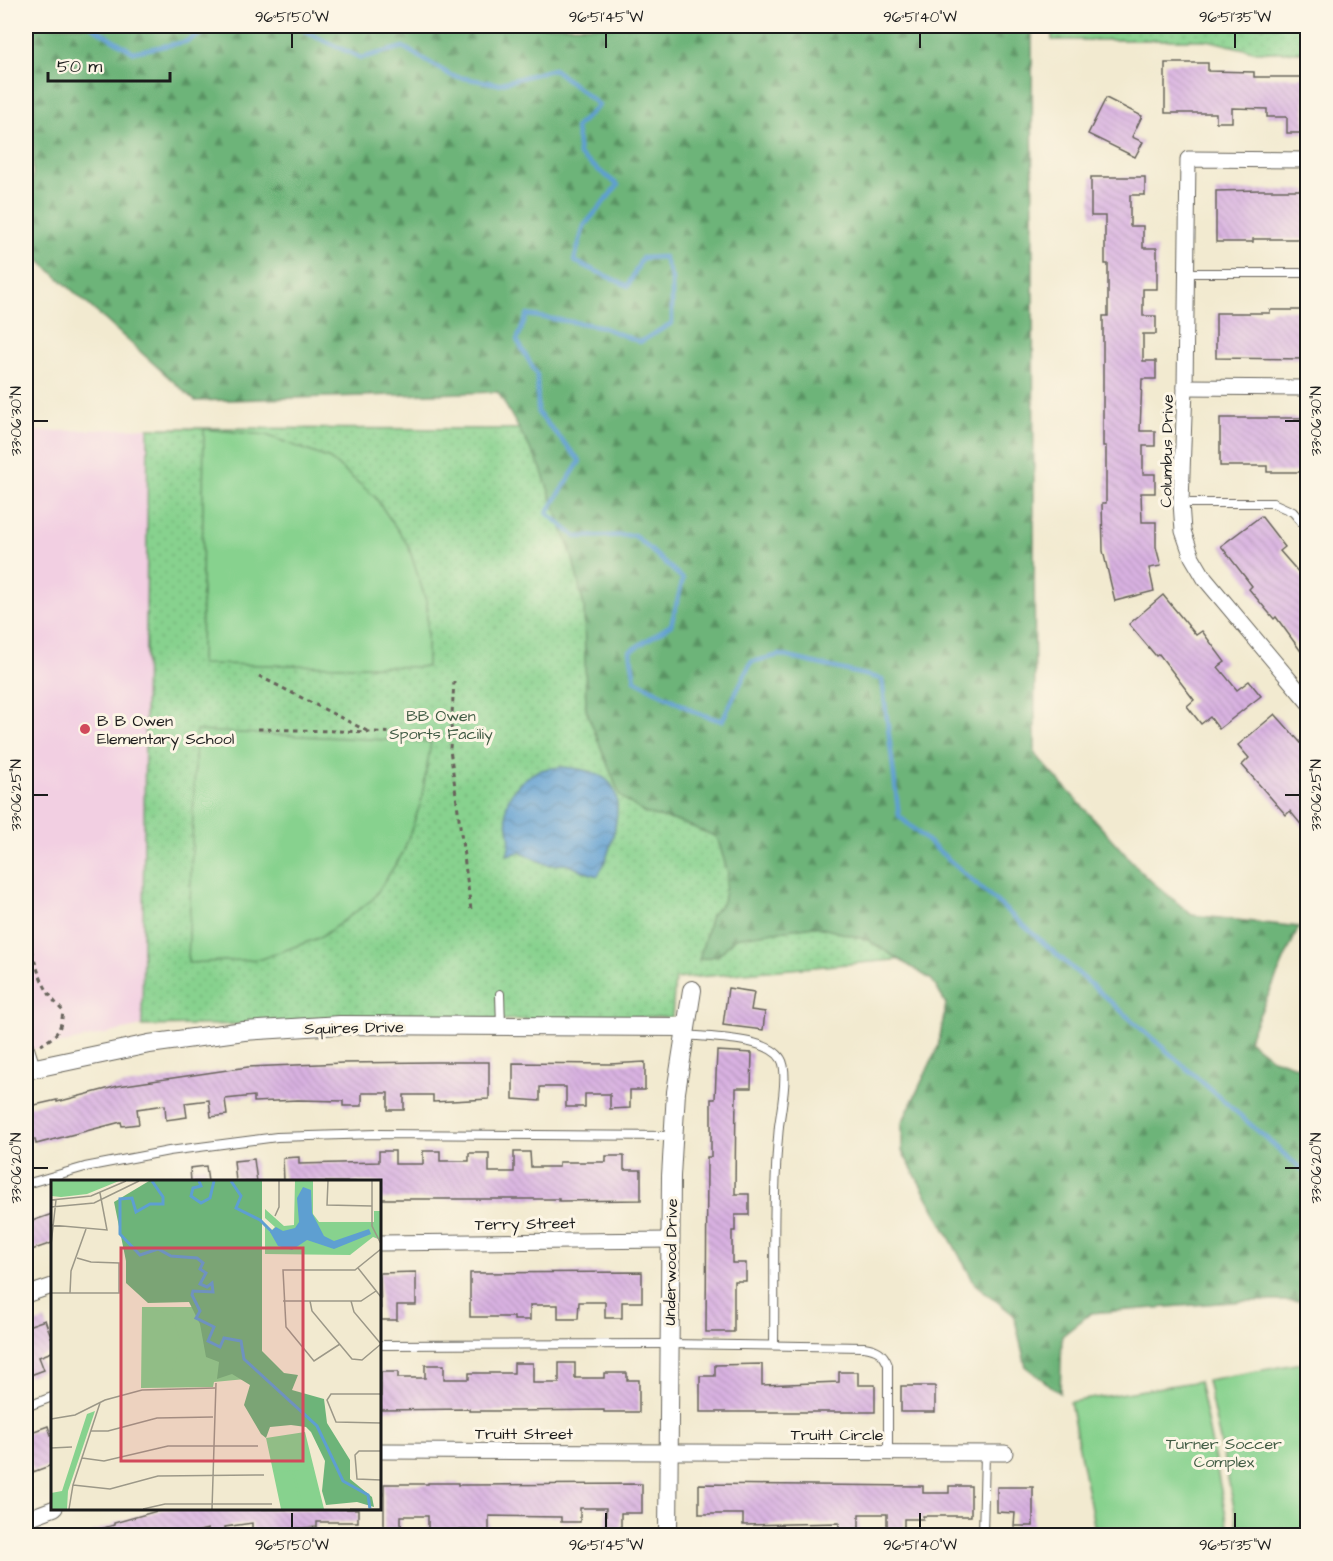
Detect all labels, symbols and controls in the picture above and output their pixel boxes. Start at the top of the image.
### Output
text: 96°51'50"W [255,7,329,28]
text: 96°51'45"W [569,7,643,28]
text: 96°51'40"W [883,7,957,28]
text: 96°51'35"W [1199,7,1271,28]
scale bar [48,45,170,83]
text: 50 m [57,54,102,79]
text: 33°06'30"N [6,386,27,456]
text: 33°06'30"N [1306,386,1327,456]
street label: Columbus Drive [1155,394,1179,508]
park label: BB Owen Sports Faciliy [389,705,493,746]
place label: B B Owen Elementary School [97,710,234,751]
marker: B B Owen Elementary School [78,722,92,736]
text: 33°06'25"N [6,759,27,831]
text: 33°06'25"N [1306,759,1327,831]
street label: Squires Drive [304,1016,404,1040]
text: 33°06'20"N [6,1133,27,1203]
text: 33°06'20"N [1306,1133,1327,1203]
inset map [51,1180,381,1510]
street label: Underwood Drive [659,1198,683,1326]
street label: Terry Street [474,1212,576,1237]
street label: Truitt Street [475,1423,574,1445]
street label: Truitt Circle [791,1424,884,1446]
park label: Turner Soccer Complex [1166,1433,1282,1473]
text: 96°51'50"W [255,1535,329,1556]
text: 96°51'45"W [569,1535,643,1556]
text: 96°51'40"W [883,1535,957,1556]
text: 96°51'35"W [1199,1535,1271,1556]

